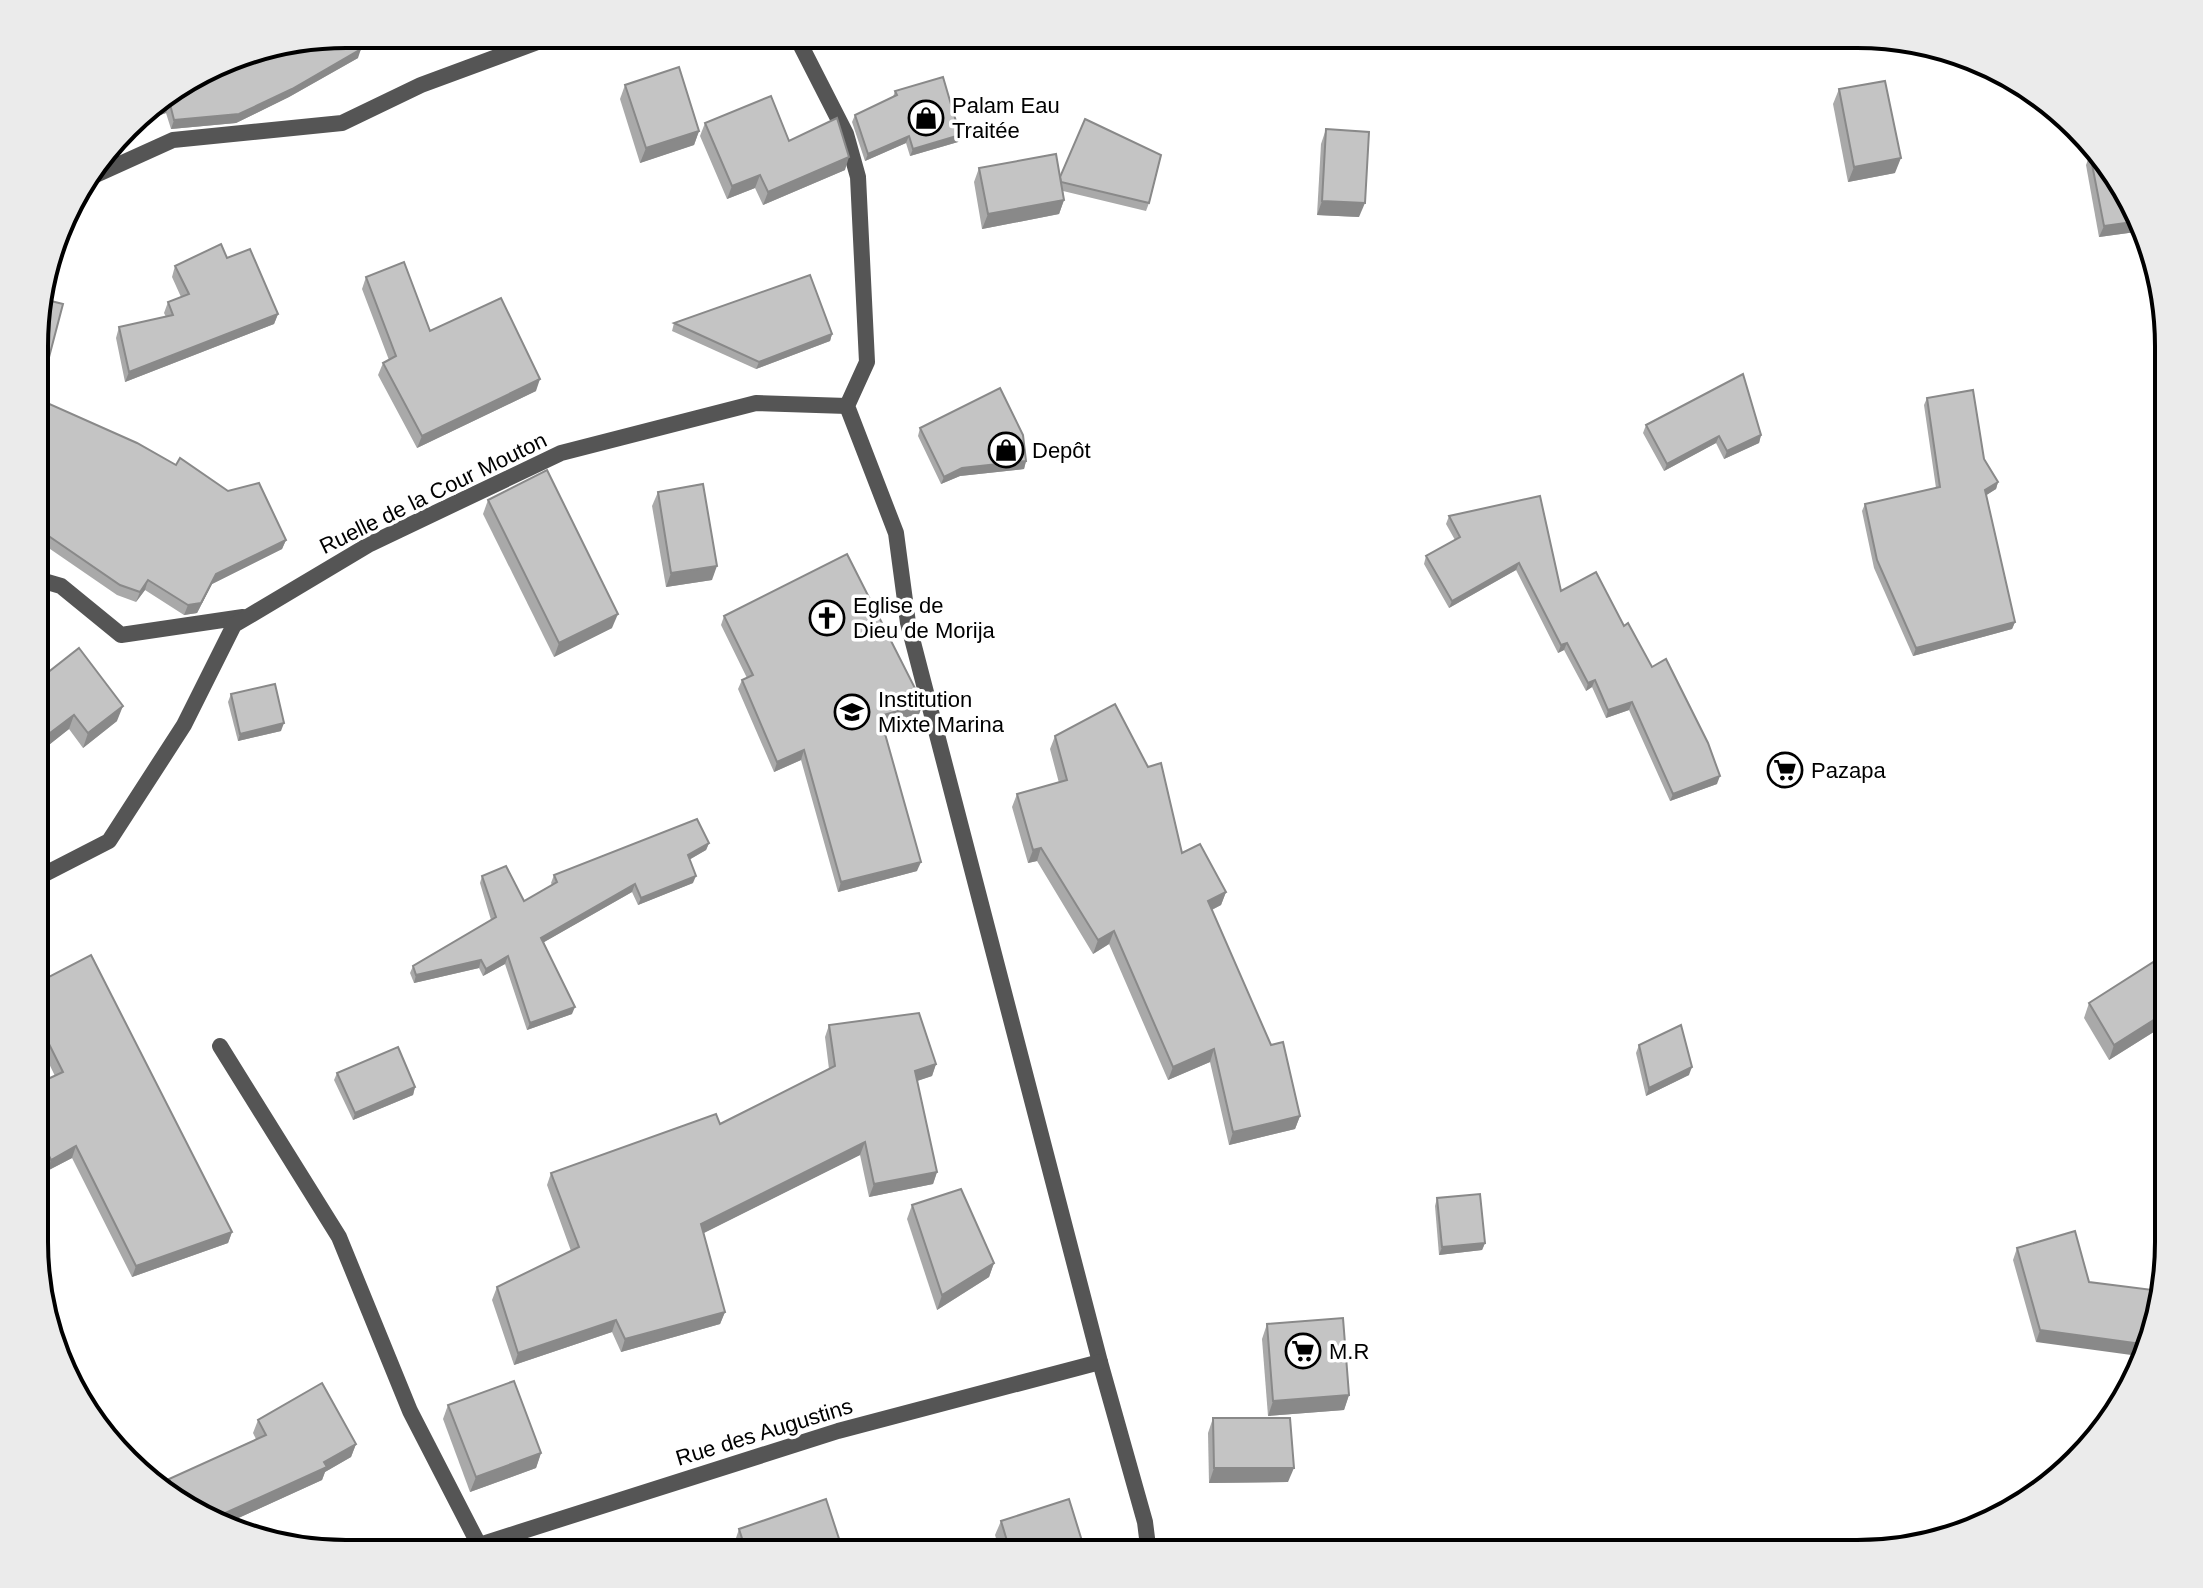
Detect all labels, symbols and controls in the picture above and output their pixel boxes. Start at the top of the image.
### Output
place label: Palam Eau Traitée [952,93,1060,143]
shop icon: Palam Eau Traitée [907,99,945,137]
street label: Ruelle de la Cour Mouton [315,427,551,559]
shop icon: Depôt [987,431,1025,469]
place label: Depôt [1032,438,1091,463]
place label: Eglise de Dieu de Morija [853,593,996,643]
church icon: Eglise de Dieu de Morija [808,599,846,637]
place label: Institution Mixte Marina [878,687,1005,737]
school or university icon: Institution Mixte Marina [833,693,871,731]
supermarket icon: Pazapa [1766,751,1804,789]
place label: Pazapa [1811,758,1886,783]
supermarket icon: M.R [1284,1332,1322,1370]
place label: M.R [1329,1339,1369,1364]
street label: Rue des Augustins [673,1393,855,1471]

